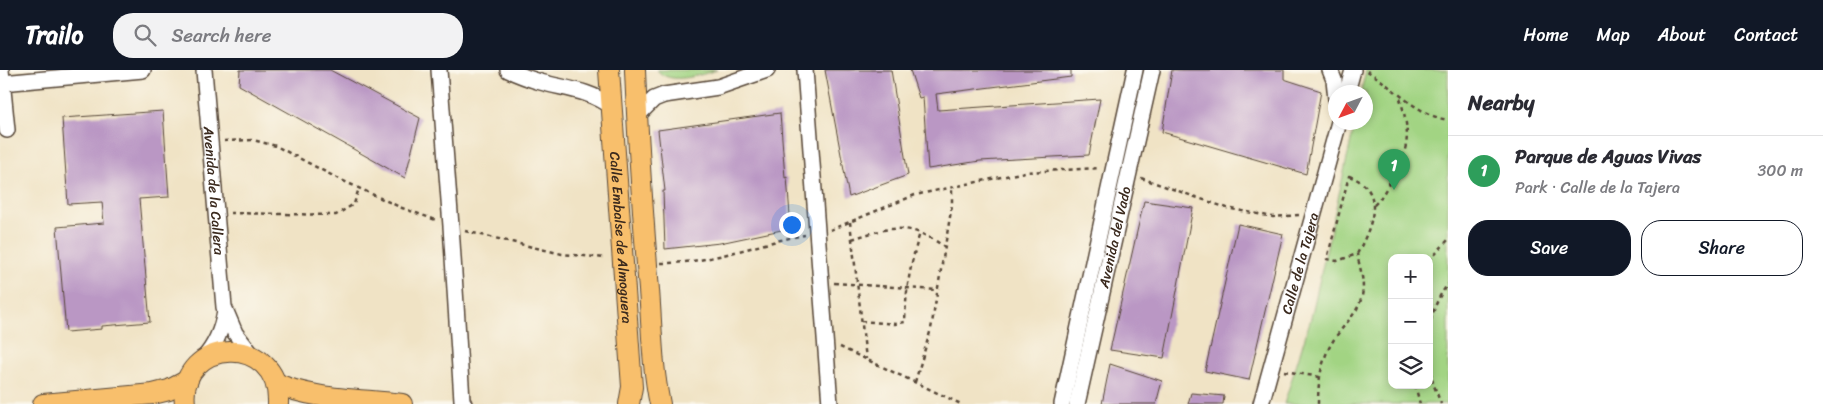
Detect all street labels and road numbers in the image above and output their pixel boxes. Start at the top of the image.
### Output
street label: Avenida de la Callera [196,124,232,257]
street label: Calle Embalse de Almoguera [602,151,640,324]
street label: Avenida del Vado [1091,184,1138,291]
street label: Calle de la Tajera [1274,209,1326,317]

